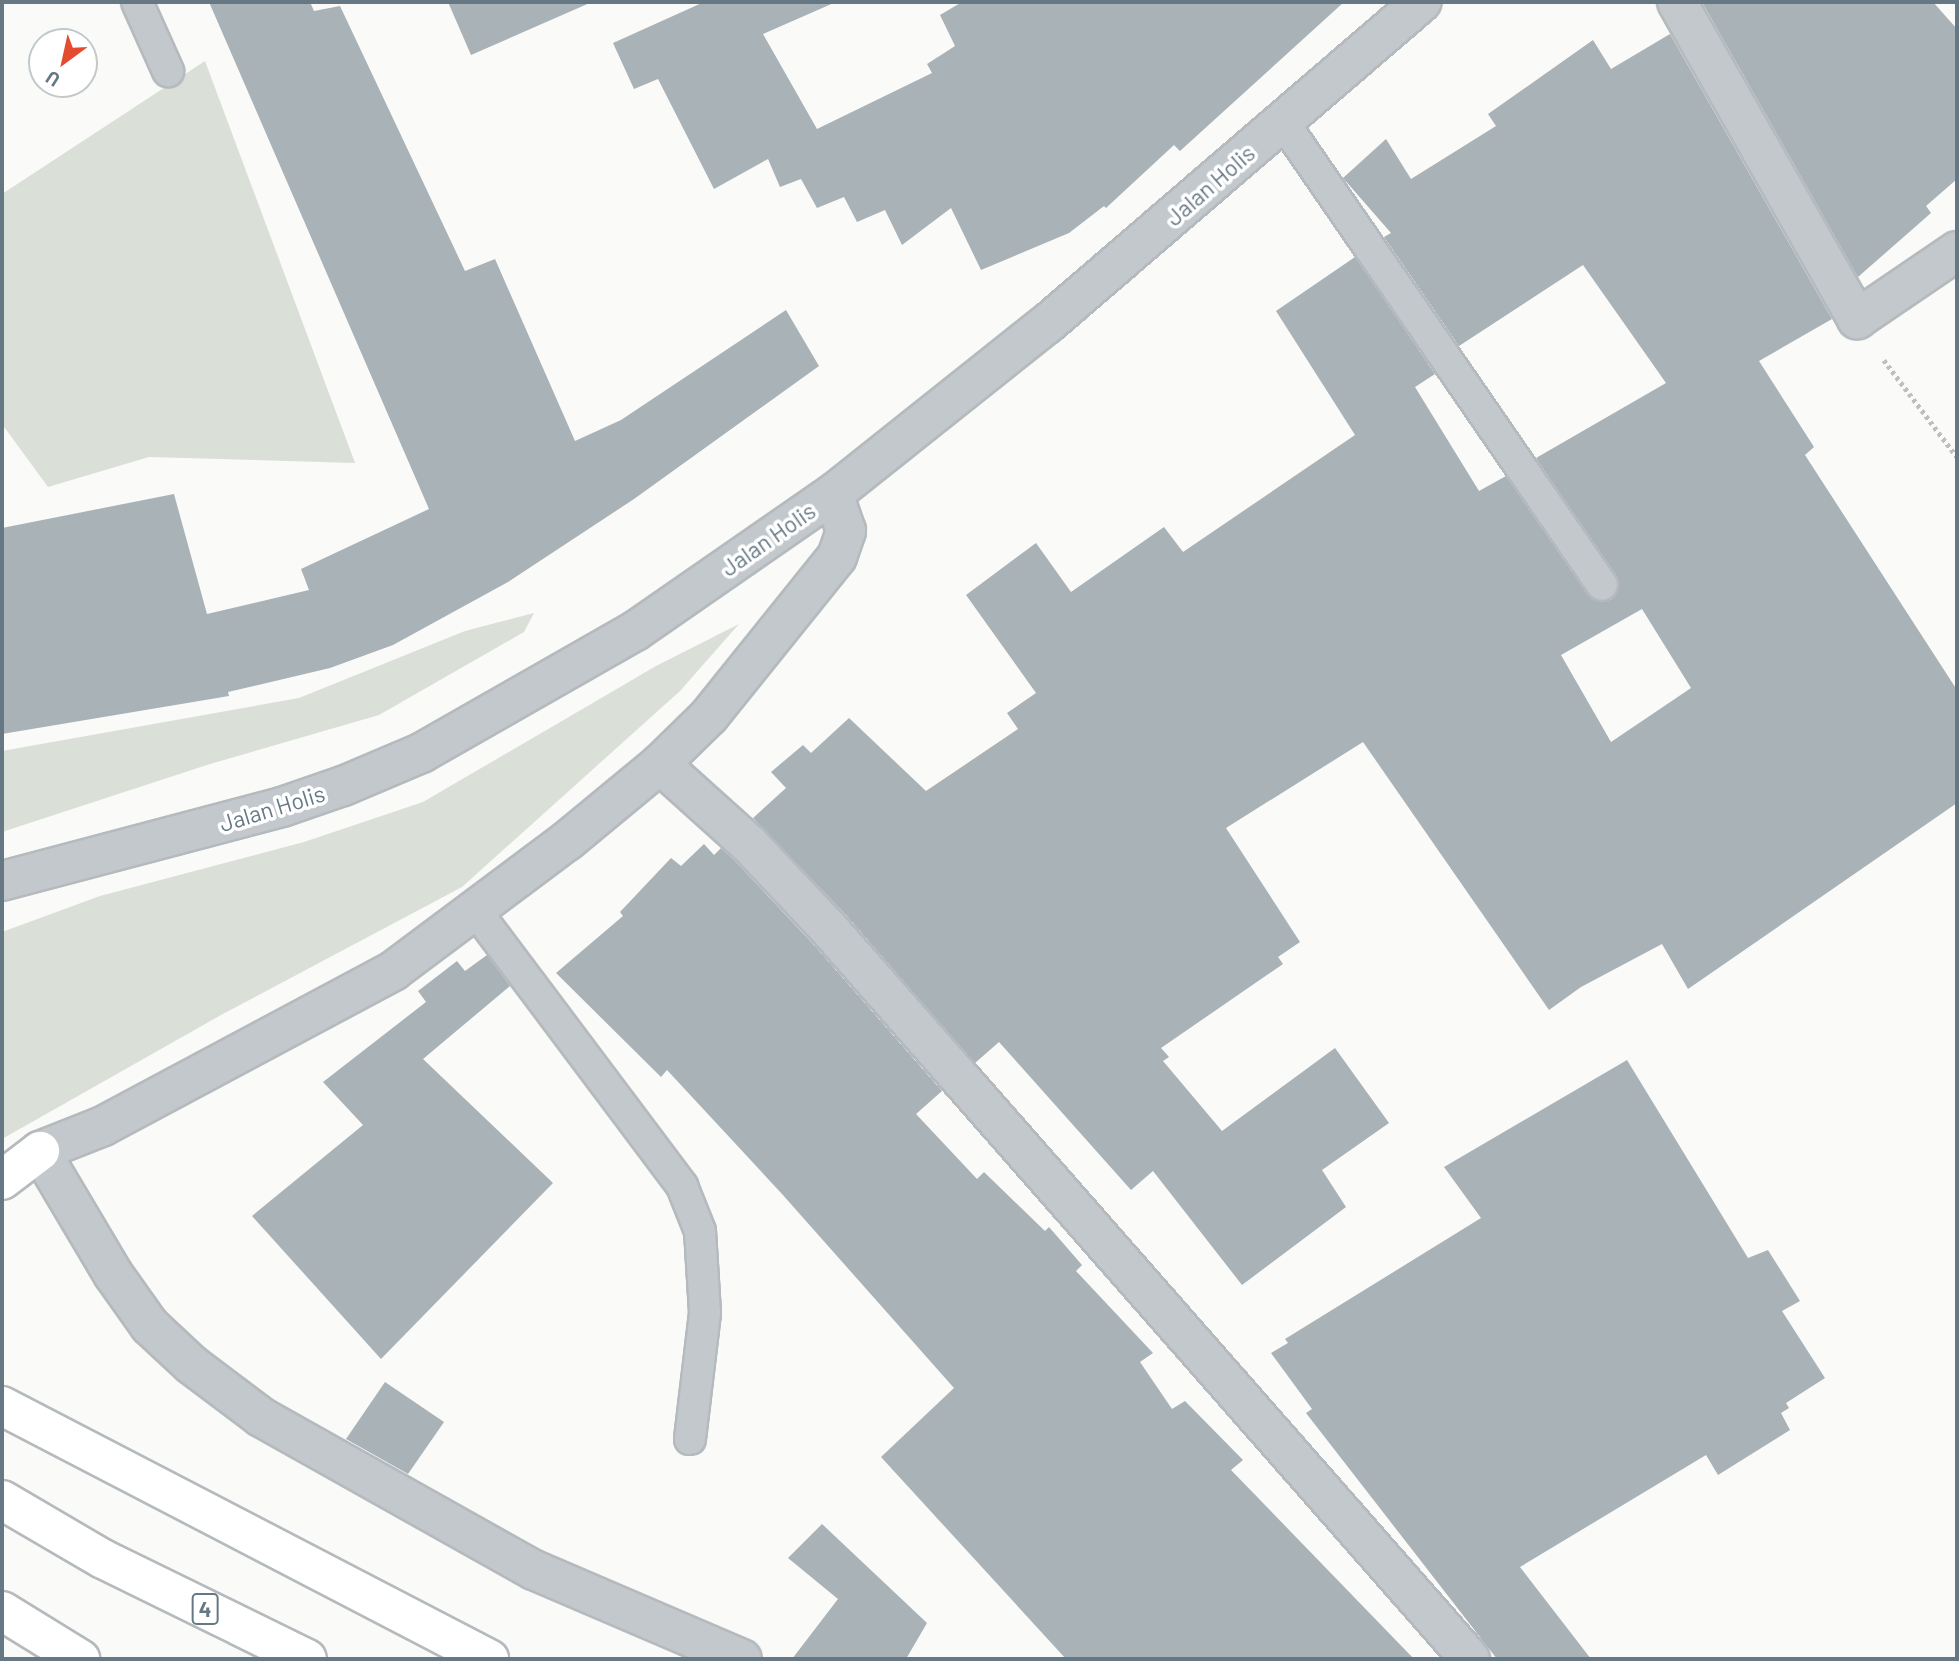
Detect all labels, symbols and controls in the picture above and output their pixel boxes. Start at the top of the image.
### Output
north arrow [28,28,98,98]
text: U [41,66,64,92]
street label: Jalan Holis [1160,139,1260,231]
street label: Jalan Holis [715,496,821,582]
street label: Jalan Holis [216,779,328,837]
road number: 4 [191,1592,219,1626]

